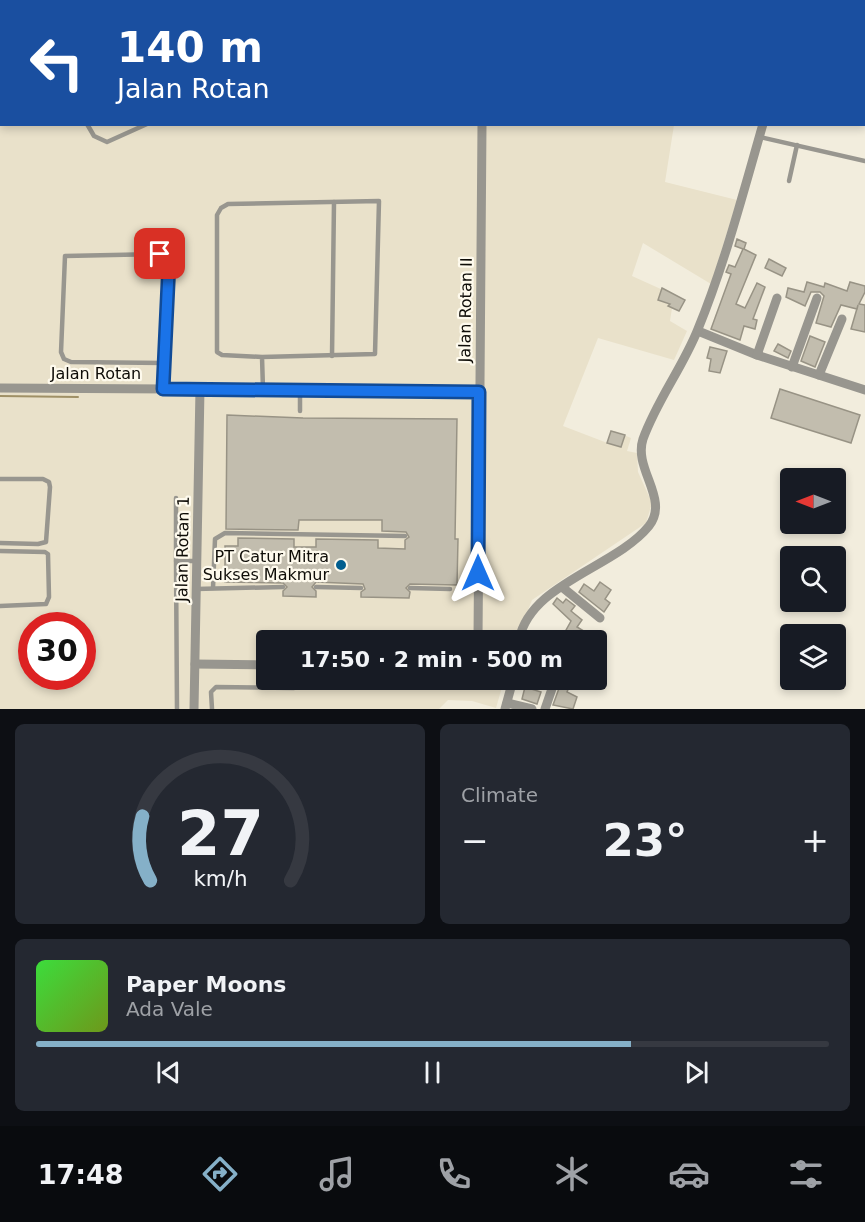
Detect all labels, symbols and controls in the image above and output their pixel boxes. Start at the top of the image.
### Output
text: 140 m [117,23,263,72]
icon: left [18,24,96,102]
text: Jalan Rotan [117,73,270,104]
pin [134,228,185,279]
icon: arrive [143,237,176,270]
street label: Jalan Rotan II [455,257,476,364]
street label: Jalan Rotan [50,364,141,383]
north arrow [780,468,846,534]
map controls [780,468,846,690]
street label: Jalan Rotan 1 [172,496,193,603]
position arrow [446,541,510,605]
button: search [780,546,846,612]
place label: PT Catur Mitra Sukses Makmur [203,547,329,584]
marker: PT Catur Mitra Sukses Makmur [334,558,348,572]
speed limit sign: 30 [18,612,96,690]
button: layers [780,624,846,690]
text: 17:50 · 2 min · 500 m [300,647,563,672]
text: Climate [461,783,538,807]
text: 27 [177,797,263,870]
text: 23° [602,814,688,867]
text: − [461,821,489,860]
text: + [801,821,829,860]
text: km/h [193,866,247,891]
text: Paper Moons [126,972,286,997]
text: Ada Vale [126,997,213,1021]
icon: previous [152,1056,185,1089]
icon: pause [416,1056,449,1089]
icon: next [680,1056,713,1089]
icon: directions [199,1153,241,1195]
icon: music [316,1153,358,1195]
icon: phone [433,1153,475,1195]
icon: climate [551,1153,593,1195]
icon: car [668,1153,710,1195]
icon: filters [785,1153,827,1195]
text: 17:48 [38,1159,124,1190]

